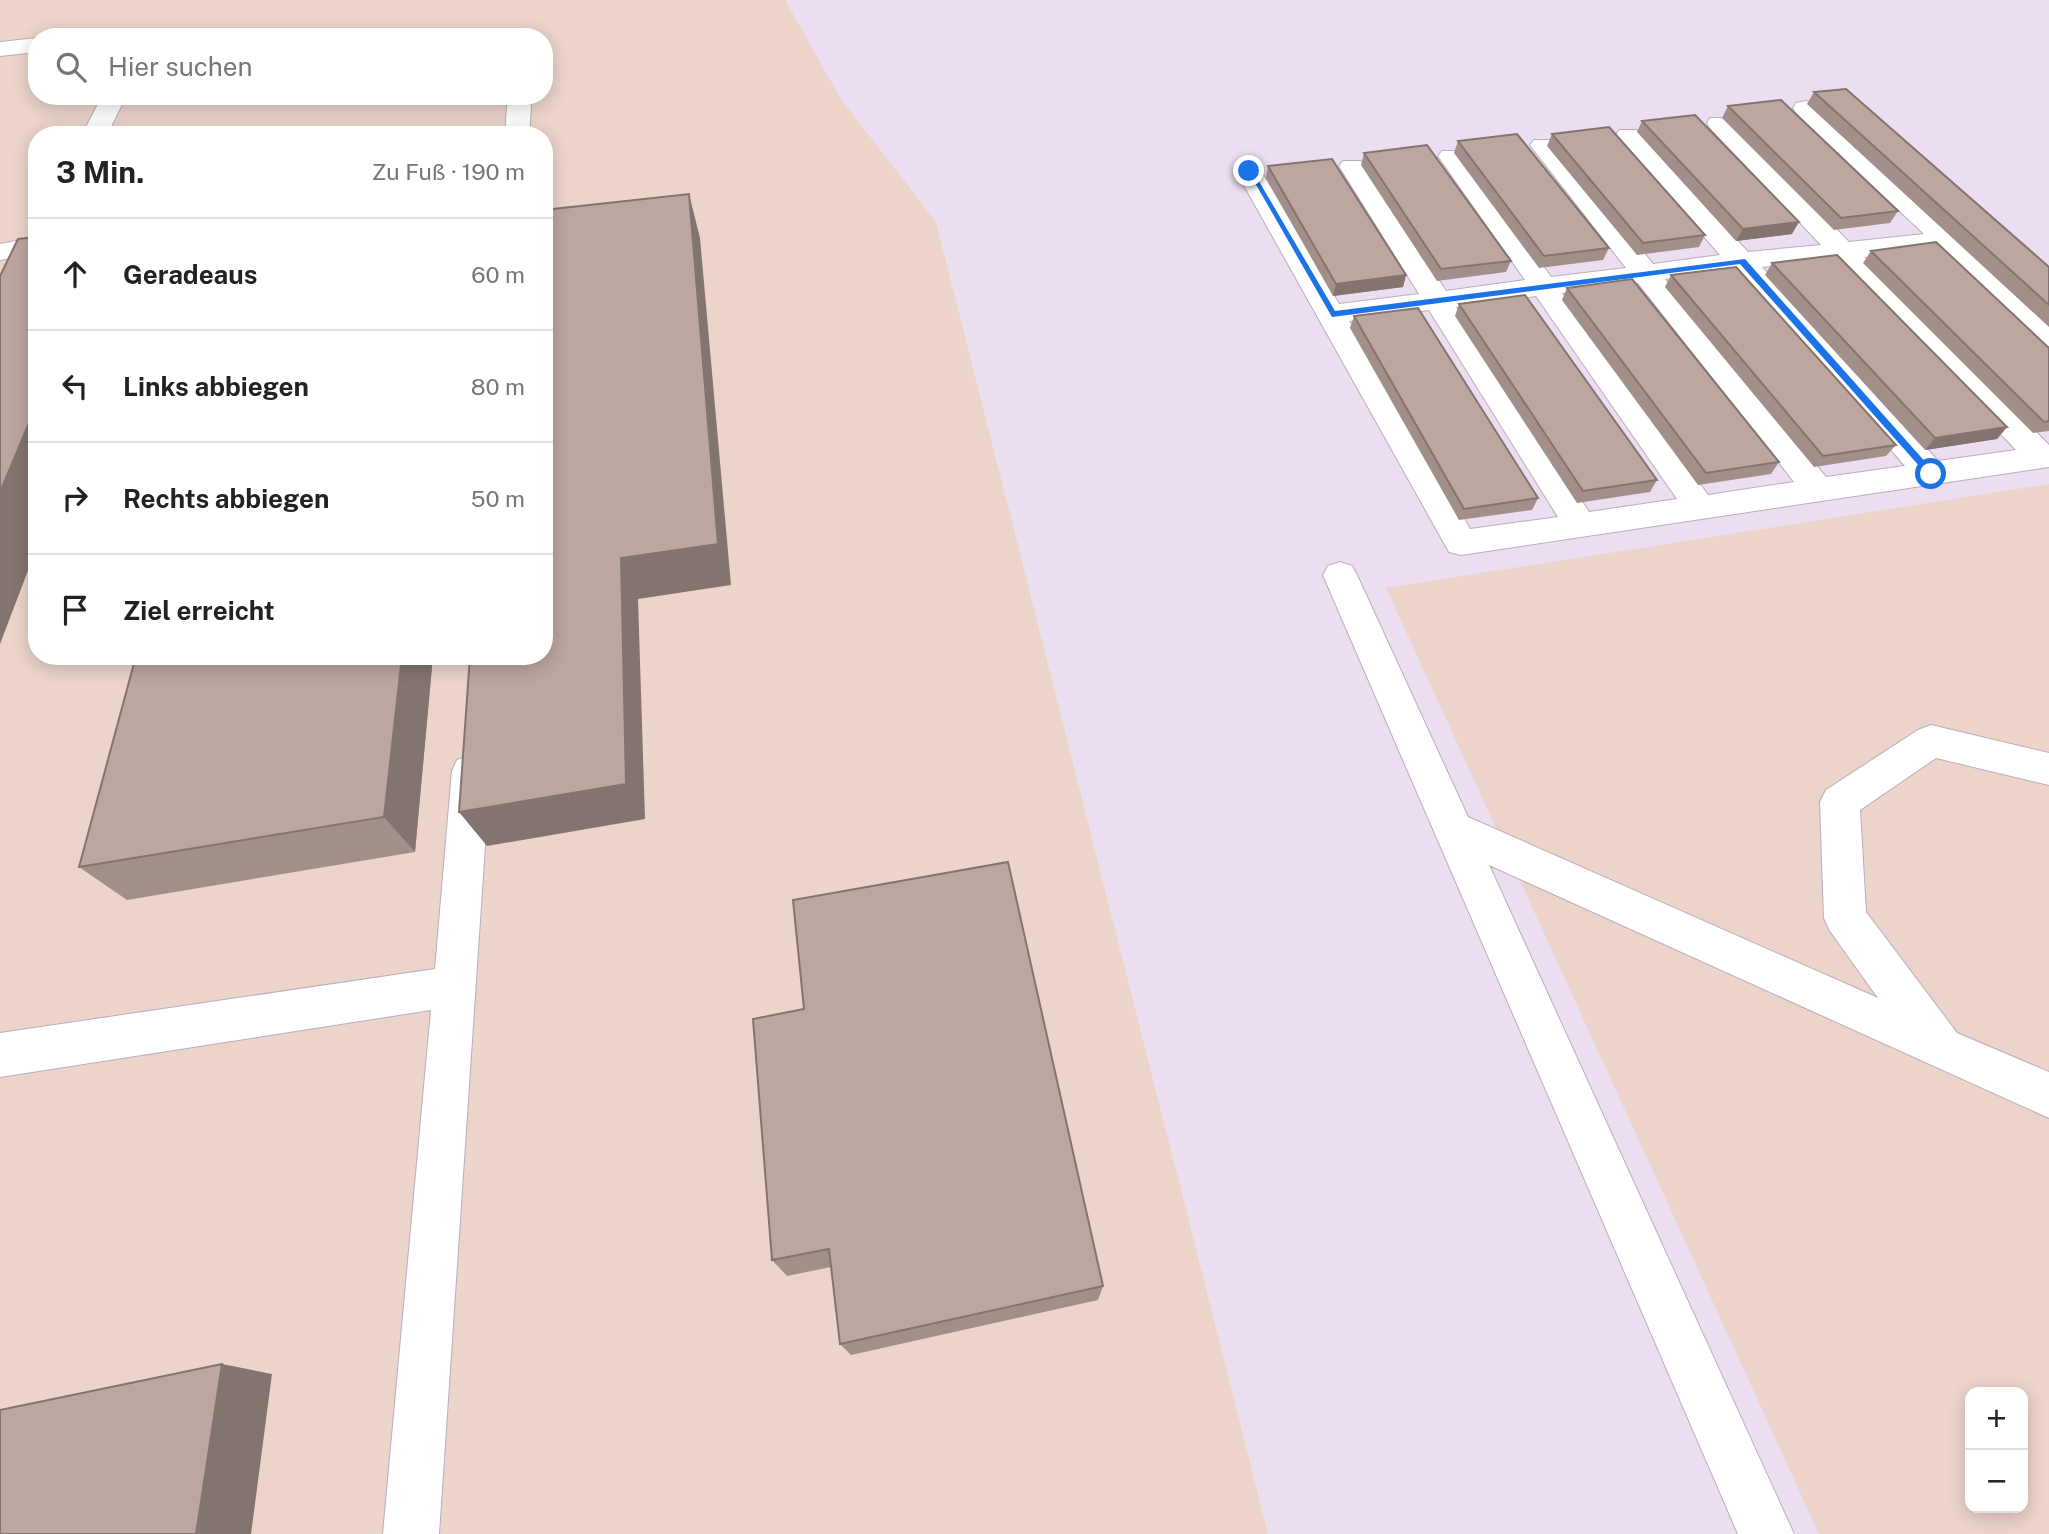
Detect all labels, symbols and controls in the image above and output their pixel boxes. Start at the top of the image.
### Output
search box [28,28,553,105]
icon: search [52,48,90,86]
text: Hier suchen [108,51,253,82]
text: 3 Min. [56,154,144,190]
route end [1233,155,1264,186]
text: Zu Fuß · 190 m [372,158,525,185]
icon: ahead [56,255,94,293]
text: Geradeaus [123,259,258,290]
text: 60 m [471,261,525,288]
icon: left [56,367,94,405]
text: Links abbiegen [123,371,309,402]
text: 80 m [471,373,525,400]
route start [1915,458,1946,489]
icon: right [56,479,94,517]
text: Rechts abbiegen [123,483,329,514]
text: 50 m [471,485,525,512]
icon: arrive [56,591,94,629]
text: Ziel erreicht [123,595,275,626]
map controls [1965,1387,2028,1513]
button: + [1965,1387,2028,1450]
button: − [1965,1450,2028,1513]

